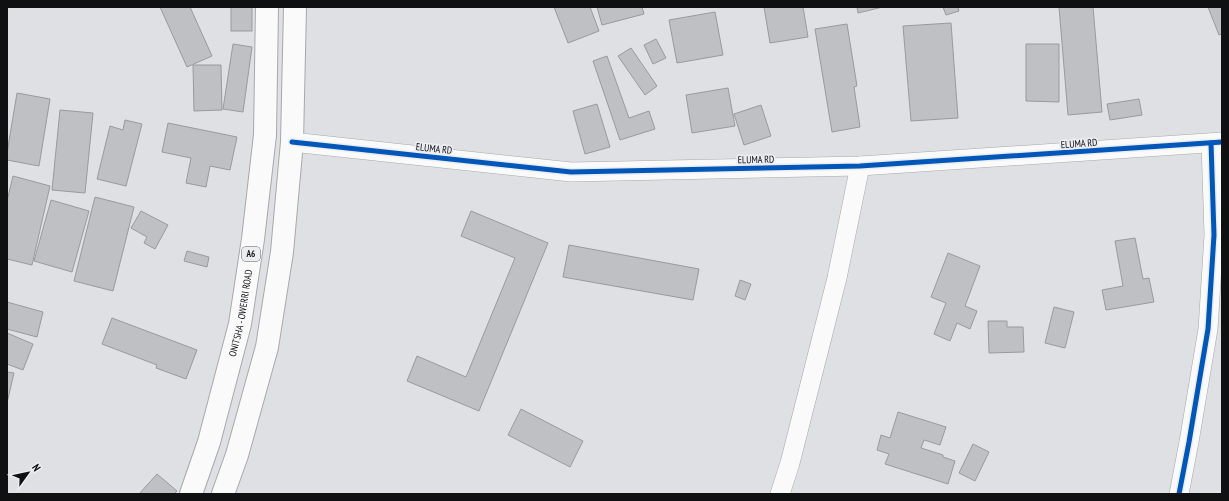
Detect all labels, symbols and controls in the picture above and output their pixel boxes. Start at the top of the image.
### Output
street label: ELUMA RD [1060,136,1098,151]
street label: ELUMA RD [415,140,453,157]
street label: ELUMA RD [738,153,774,166]
road number: A6 [242,247,260,261]
street label: ONITSHA - OWERRI ROAD [226,269,255,358]
north arrow [8,453,48,493]
text: N [29,461,44,474]

